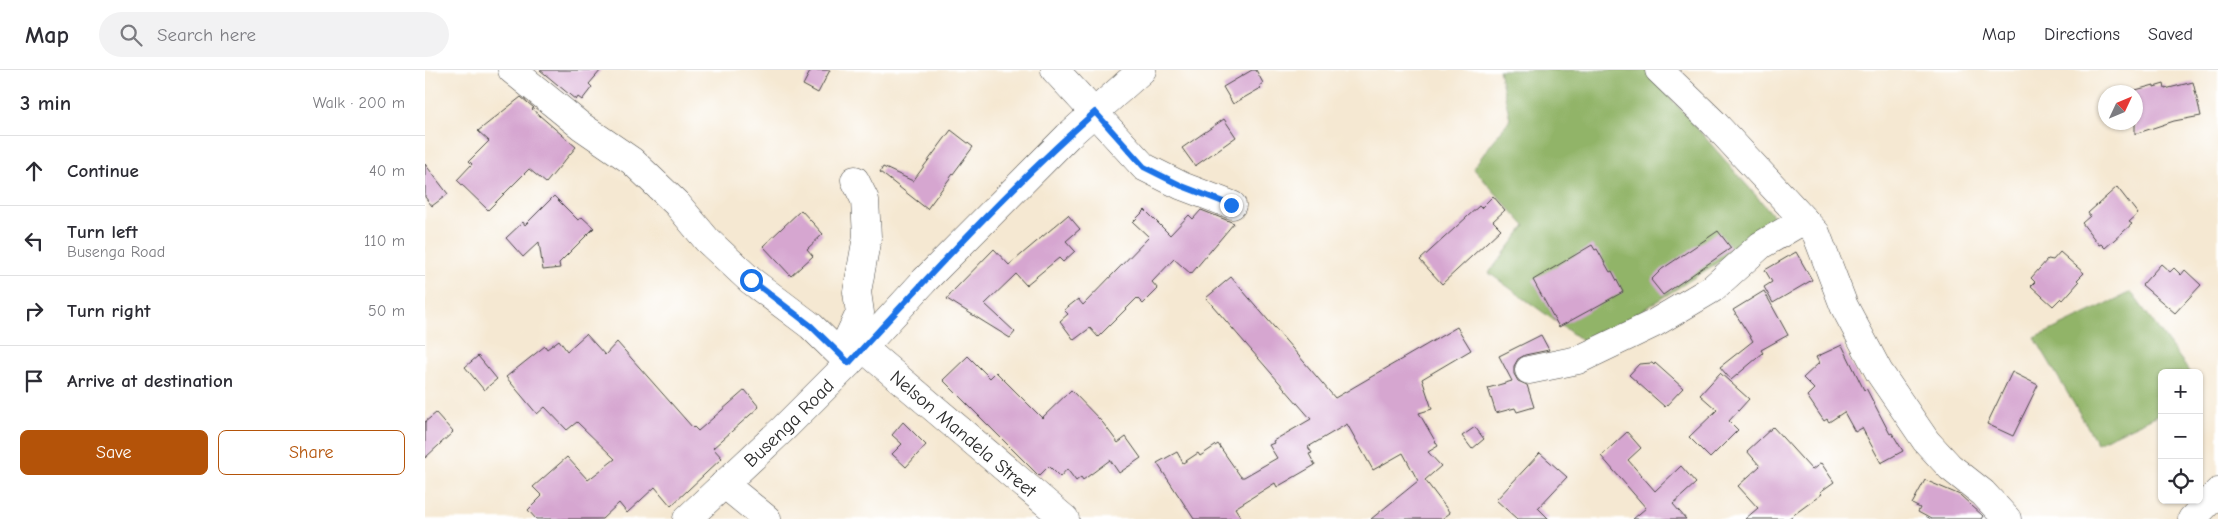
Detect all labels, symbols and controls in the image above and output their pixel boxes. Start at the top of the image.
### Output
search box [99,12,449,57]
text: Map [25,21,69,49]
icon: search [117,21,145,49]
text: Search here [157,24,256,46]
text: Map [1982,24,2016,45]
text: Directions [2044,24,2120,45]
text: Saved [2148,24,2193,45]
north arrow [2098,85,2143,130]
text: 3 min [20,91,71,115]
text: Walk · 200 m [313,94,405,112]
icon: ahead [20,157,48,185]
text: Continue [67,160,139,182]
text: 40 m [369,162,405,180]
route end [1220,194,1243,217]
text: Turn left [67,221,138,243]
icon: left [20,227,48,255]
text: 110 m [364,232,405,250]
text: Busenga Road [67,243,165,261]
route start [740,269,763,292]
icon: right [20,297,48,325]
text: Turn right [67,300,151,322]
text: 50 m [368,302,405,320]
street label: Nelson Mandela Street [885,366,1041,503]
icon: arrive [20,367,48,395]
map controls [2158,369,2203,504]
button: + [2158,369,2203,414]
text: Arrive at destination [67,370,233,392]
street label: Busenga Road [740,375,839,472]
button: − [2158,414,2203,459]
button: Save [20,430,208,475]
button: Share [218,430,405,475]
button: locate [2158,459,2203,504]

